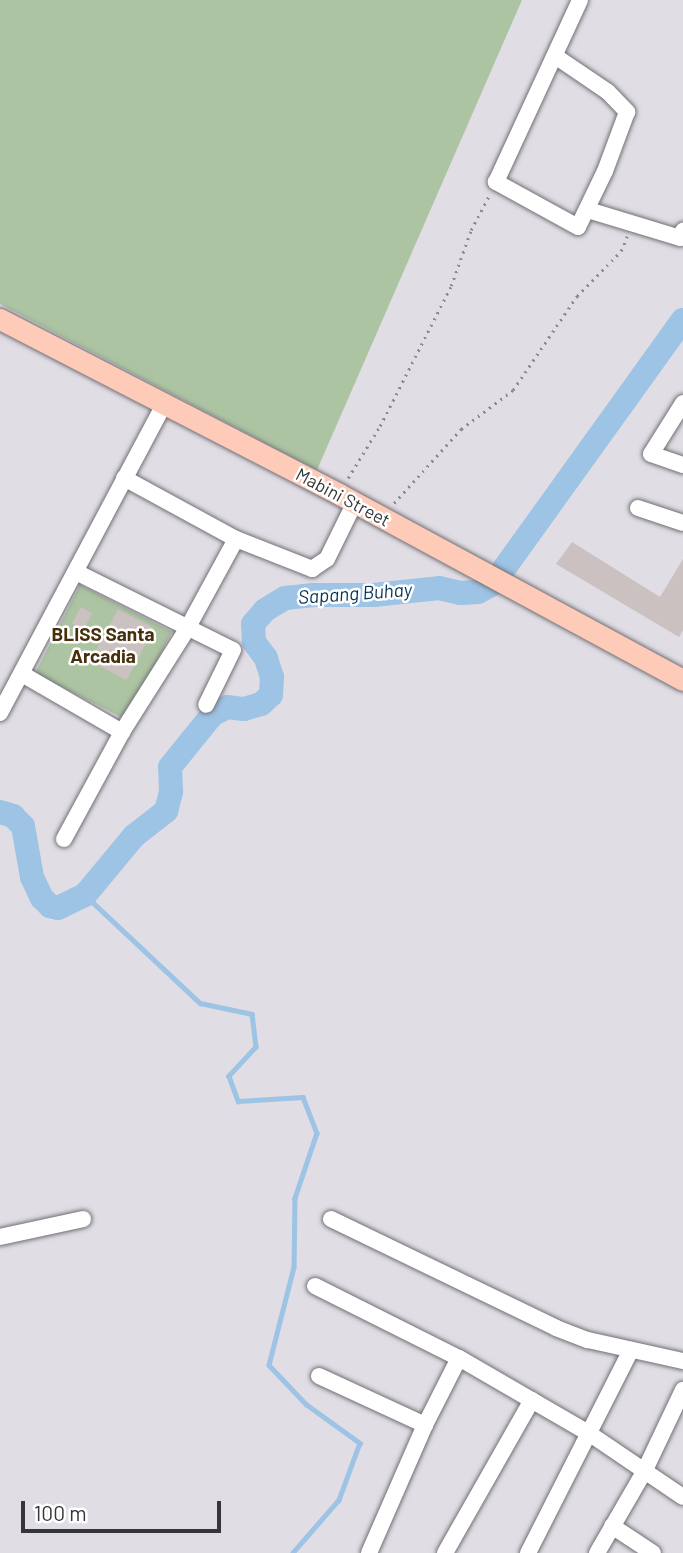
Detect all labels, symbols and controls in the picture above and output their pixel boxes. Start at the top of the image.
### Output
street label: Mabini Street [292,463,394,531]
water label: Sapang Buhay [297,578,413,608]
district label: BLISS Santa Arcadia [52,623,154,667]
scale bar [24,1486,224,1530]
text: 100 m [34,1500,87,1525]

